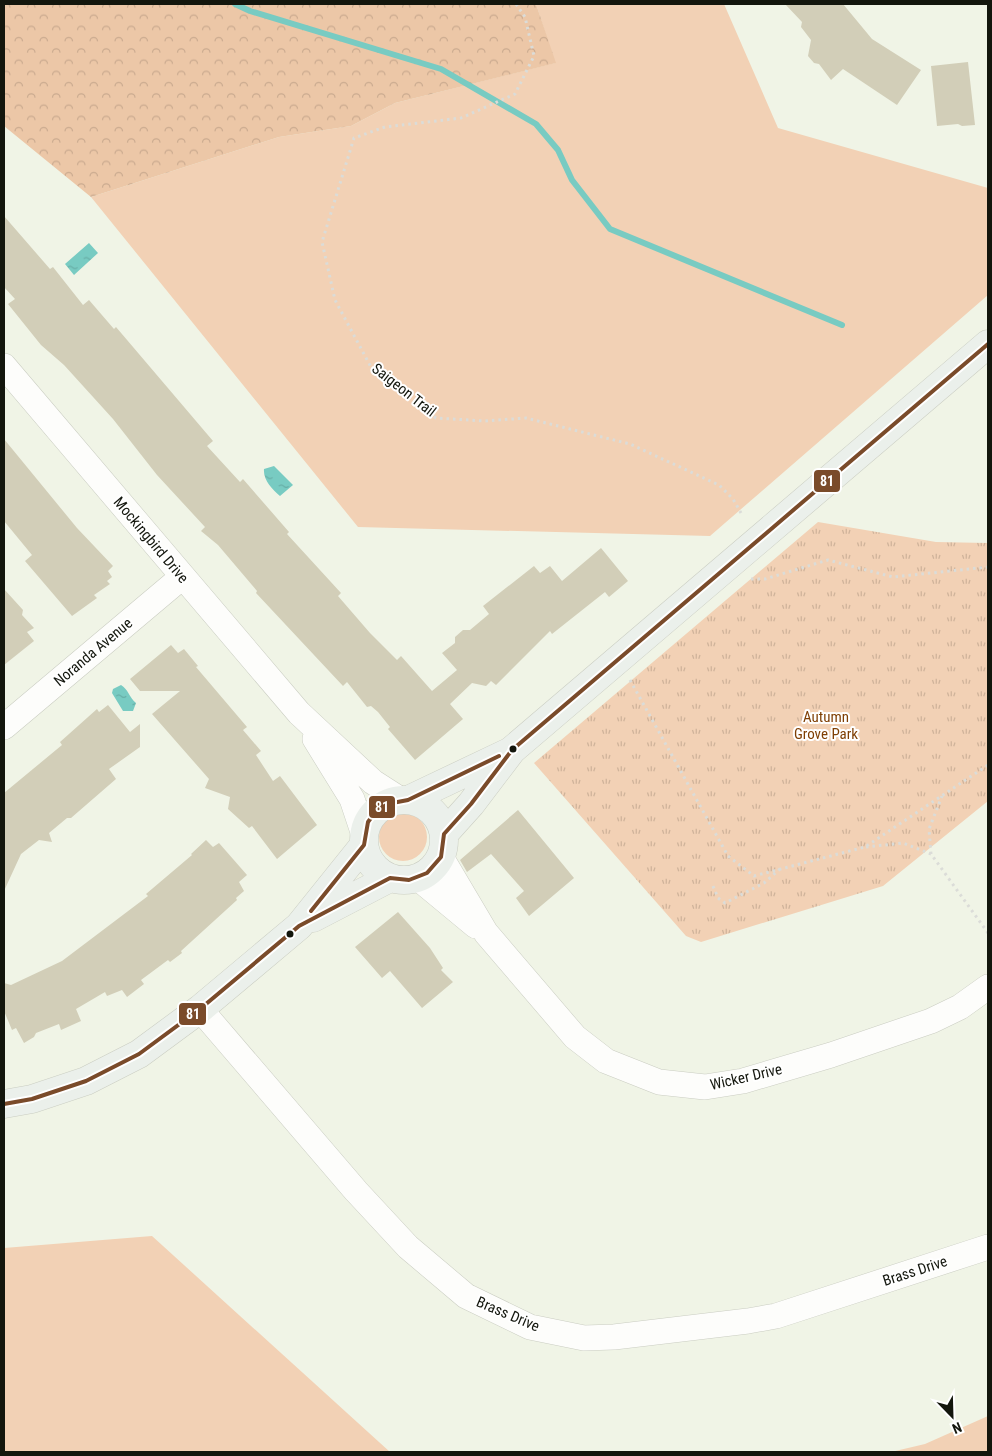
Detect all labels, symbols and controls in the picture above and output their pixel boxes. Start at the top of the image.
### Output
street label: Saigeon Trail [368,359,440,421]
line badge: 81 [813,469,841,493]
text: 81 [820,473,834,489]
street label: Mockingbird Drive [110,493,192,587]
street label: Noranda Avenue [50,614,136,690]
park label: Autumn Grove Park [794,708,858,743]
unlabelled marker [508,744,518,754]
line badge: 81 [368,795,396,819]
text: 81 [375,799,389,815]
unlabelled marker [285,929,295,939]
line badge: 81 [178,1002,207,1026]
text: 81 [186,1006,200,1022]
street label: Wicker Drive [708,1060,784,1094]
street label: Brass Drive [880,1252,950,1290]
street label: Brass Drive [474,1293,542,1335]
north arrow [927,1391,977,1441]
text: N [950,1419,964,1437]

